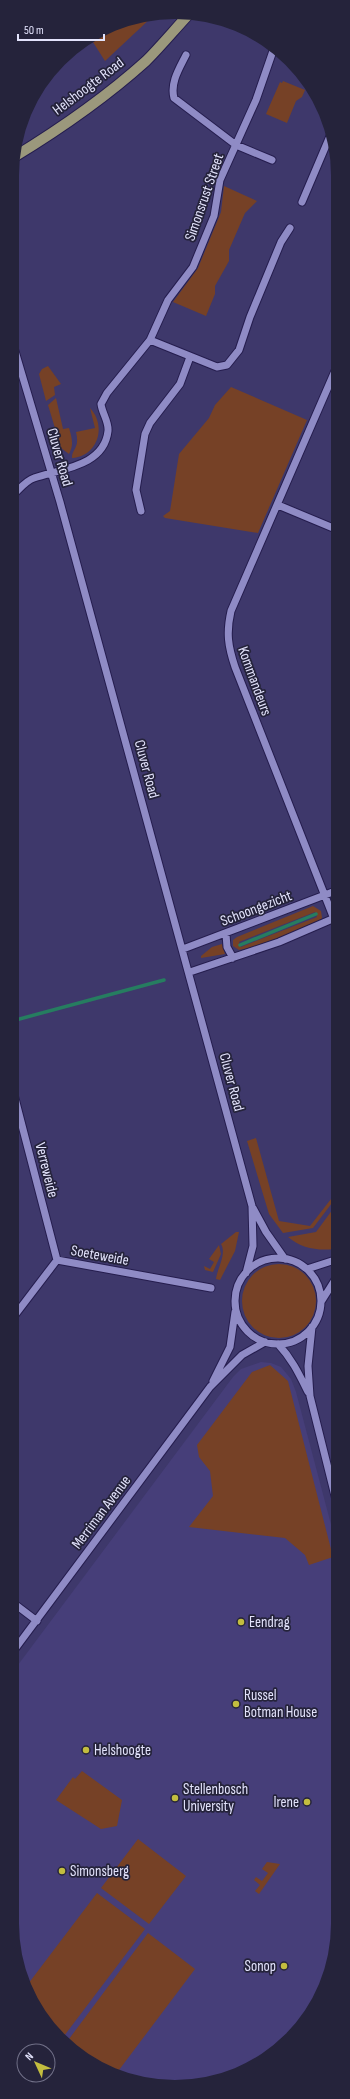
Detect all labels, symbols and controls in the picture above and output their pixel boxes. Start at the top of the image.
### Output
scale bar [18,16,104,42]
text: 50 m [24,23,44,38]
street label: Helshoogte Road [49,53,128,119]
street label: Simonsrust Street [181,150,228,243]
street label: Cluver Road [42,426,77,488]
street label: Kommandeurs [233,644,276,718]
street label: Cluver Road [130,738,163,800]
street label: Schoongezicht [218,886,295,931]
street label: Cluver Road [215,1051,248,1113]
street label: Verreweide [31,1141,63,1200]
street label: Soeteweide [69,1241,130,1270]
street label: Merriman Avenue [68,1472,135,1553]
place label: Eendrag [249,1613,290,1632]
marker: Eendrag [236,1617,246,1627]
place label: Russel Botman House [244,1686,317,1722]
marker: Russel Botman House [231,1699,241,1709]
place label: Helshoogte [94,1741,151,1760]
marker: Helshoogte [81,1745,91,1755]
place label: Stellenbosch University [183,1780,248,1816]
marker: Stellenbosch University [170,1793,180,1803]
place label: Irene [273,1793,299,1812]
marker: Irene [302,1797,312,1807]
place label: Simonsberg [70,1862,129,1881]
marker: Simonsberg [57,1866,67,1876]
place label: Sonop [244,1957,276,1976]
marker: Sonop [279,1961,289,1971]
north arrow [16,2043,56,2083]
text: N [22,2050,36,2063]

